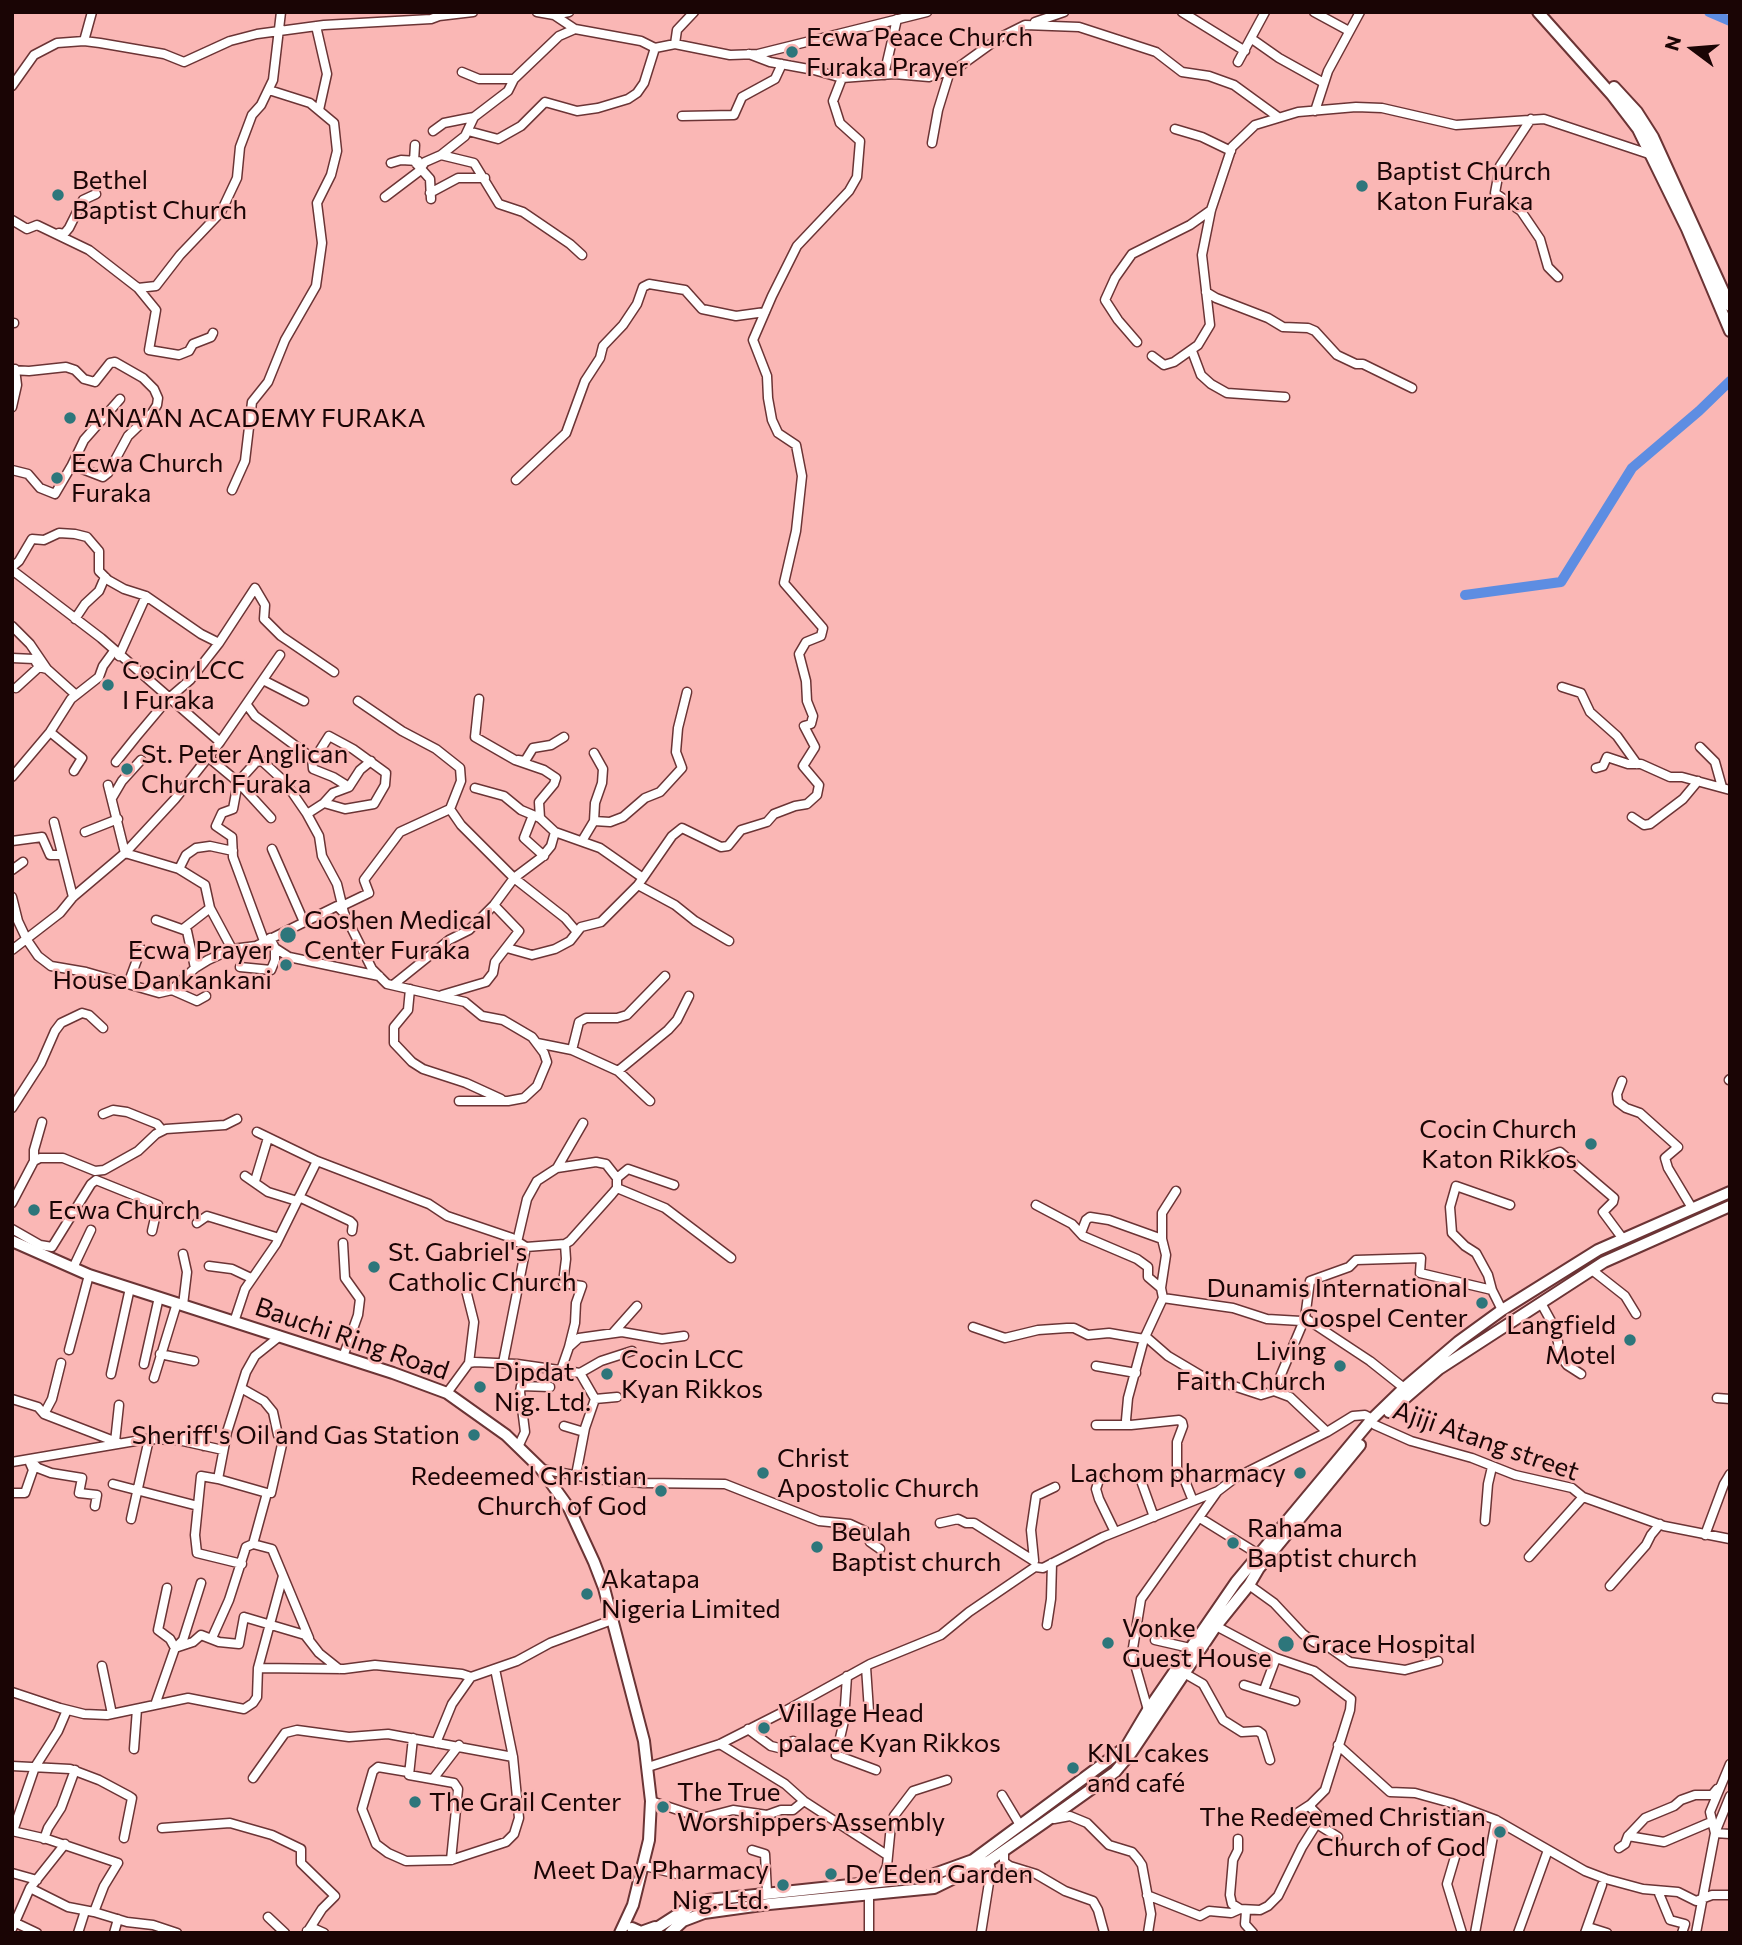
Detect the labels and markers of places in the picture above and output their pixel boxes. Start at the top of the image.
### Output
place label: Ecwa Peace Church Furaka Prayer [806,21,1033,82]
marker: Ecwa Peace Church Furaka Prayer [784,44,800,60]
place label: Baptist Church Katon Furaka [1376,155,1551,216]
place label: Bethel Baptist Church [72,164,247,226]
marker: Baptist Church Katon Furaka [1354,178,1370,194]
marker: Bethel Baptist Church [50,187,66,203]
place label: A'NA'AN ACADEMY FURAKA [84,402,426,434]
marker: A'NA'AN ACADEMY FURAKA [62,410,78,426]
place label: Ecwa Church Furaka [71,447,223,508]
marker: Ecwa Church Furaka [49,470,65,486]
place label: Cocin LCC I Furaka [122,654,245,716]
marker: Cocin LCC I Furaka [100,677,116,693]
place label: St. Peter Anglican Church Furaka [141,738,348,800]
marker: St. Peter Anglican Church Furaka [119,761,135,777]
place label: Goshen Medical Center Furaka [304,904,492,965]
marker: Goshen Medical Center Furaka [278,925,298,945]
place label: Ecwa Prayer House Dankankani [52,934,272,996]
marker: Ecwa Prayer House Dankankani [278,957,294,973]
place label: Cocin Church Katon Rikkos [1419,1113,1577,1174]
marker: Cocin Church Katon Rikkos [1583,1136,1599,1152]
place label: Ecwa Church [48,1194,200,1226]
marker: Ecwa Church [26,1202,42,1218]
place label: St. Gabriel's Catholic Church [388,1236,577,1298]
marker: St. Gabriel's Catholic Church [366,1259,382,1275]
place label: Dunamis International Gospel Center [1206,1272,1468,1334]
marker: Dunamis International Gospel Center [1474,1295,1490,1311]
place label: Langfield Motel [1506,1309,1616,1370]
marker: Langfield Motel [1622,1332,1638,1348]
place label: Living Faith Church [1176,1335,1326,1396]
place label: Cocin LCC Kyan Rikkos [621,1343,763,1404]
place label: Dipdat Nig. Ltd. [494,1356,591,1418]
marker: Living Faith Church [1332,1358,1348,1374]
marker: Cocin LCC Kyan Rikkos [599,1366,615,1382]
marker: Dipdat Nig. Ltd. [472,1379,488,1395]
place label: Sheriff's Oil and Gas Station [132,1419,460,1451]
marker: Sheriff's Oil and Gas Station [466,1427,482,1443]
place label: Christ Apostolic Church [777,1442,979,1504]
place label: Lachom pharmacy [1070,1457,1286,1489]
place label: Redeemed Christian Church of God [411,1460,647,1522]
marker: Christ Apostolic Church [755,1465,771,1481]
marker: Lachom pharmacy [1292,1465,1308,1481]
marker: Redeemed Christian Church of God [653,1483,669,1499]
place label: Rahama Baptist church [1247,1512,1417,1574]
place label: Beulah Baptist church [831,1516,1001,1578]
marker: Rahama Baptist church [1225,1535,1241,1551]
marker: Beulah Baptist church [809,1539,825,1555]
place label: Akatapa Nigeria Limited [601,1563,781,1624]
marker: Akatapa Nigeria Limited [579,1586,595,1602]
place label: Vonke Guest House [1122,1612,1272,1674]
place label: Grace Hospital [1302,1628,1476,1660]
marker: Grace Hospital [1276,1634,1296,1654]
marker: Vonke Guest House [1100,1635,1116,1651]
place label: Village Head palace Kyan Rikkos [778,1697,1001,1758]
marker: Village Head palace Kyan Rikkos [756,1720,772,1736]
place label: KNL cakes and café [1087,1737,1209,1798]
marker: KNL cakes and café [1065,1760,1081,1776]
place label: The True Worshippers Assembly [677,1776,945,1838]
place label: The Grail Center [429,1786,621,1818]
marker: The Grail Center [407,1794,423,1810]
marker: The True Worshippers Assembly [655,1799,671,1815]
place label: The Redeemed Christian Church of God [1199,1801,1486,1862]
marker: The Redeemed Christian Church of God [1492,1824,1508,1840]
place label: Meet Day Pharmacy Nig. Ltd. [533,1854,769,1916]
place label: De Eden Garden [845,1858,1033,1890]
marker: De Eden Garden [823,1866,839,1882]
marker: Meet Day Pharmacy Nig. Ltd. [775,1877,791,1893]

